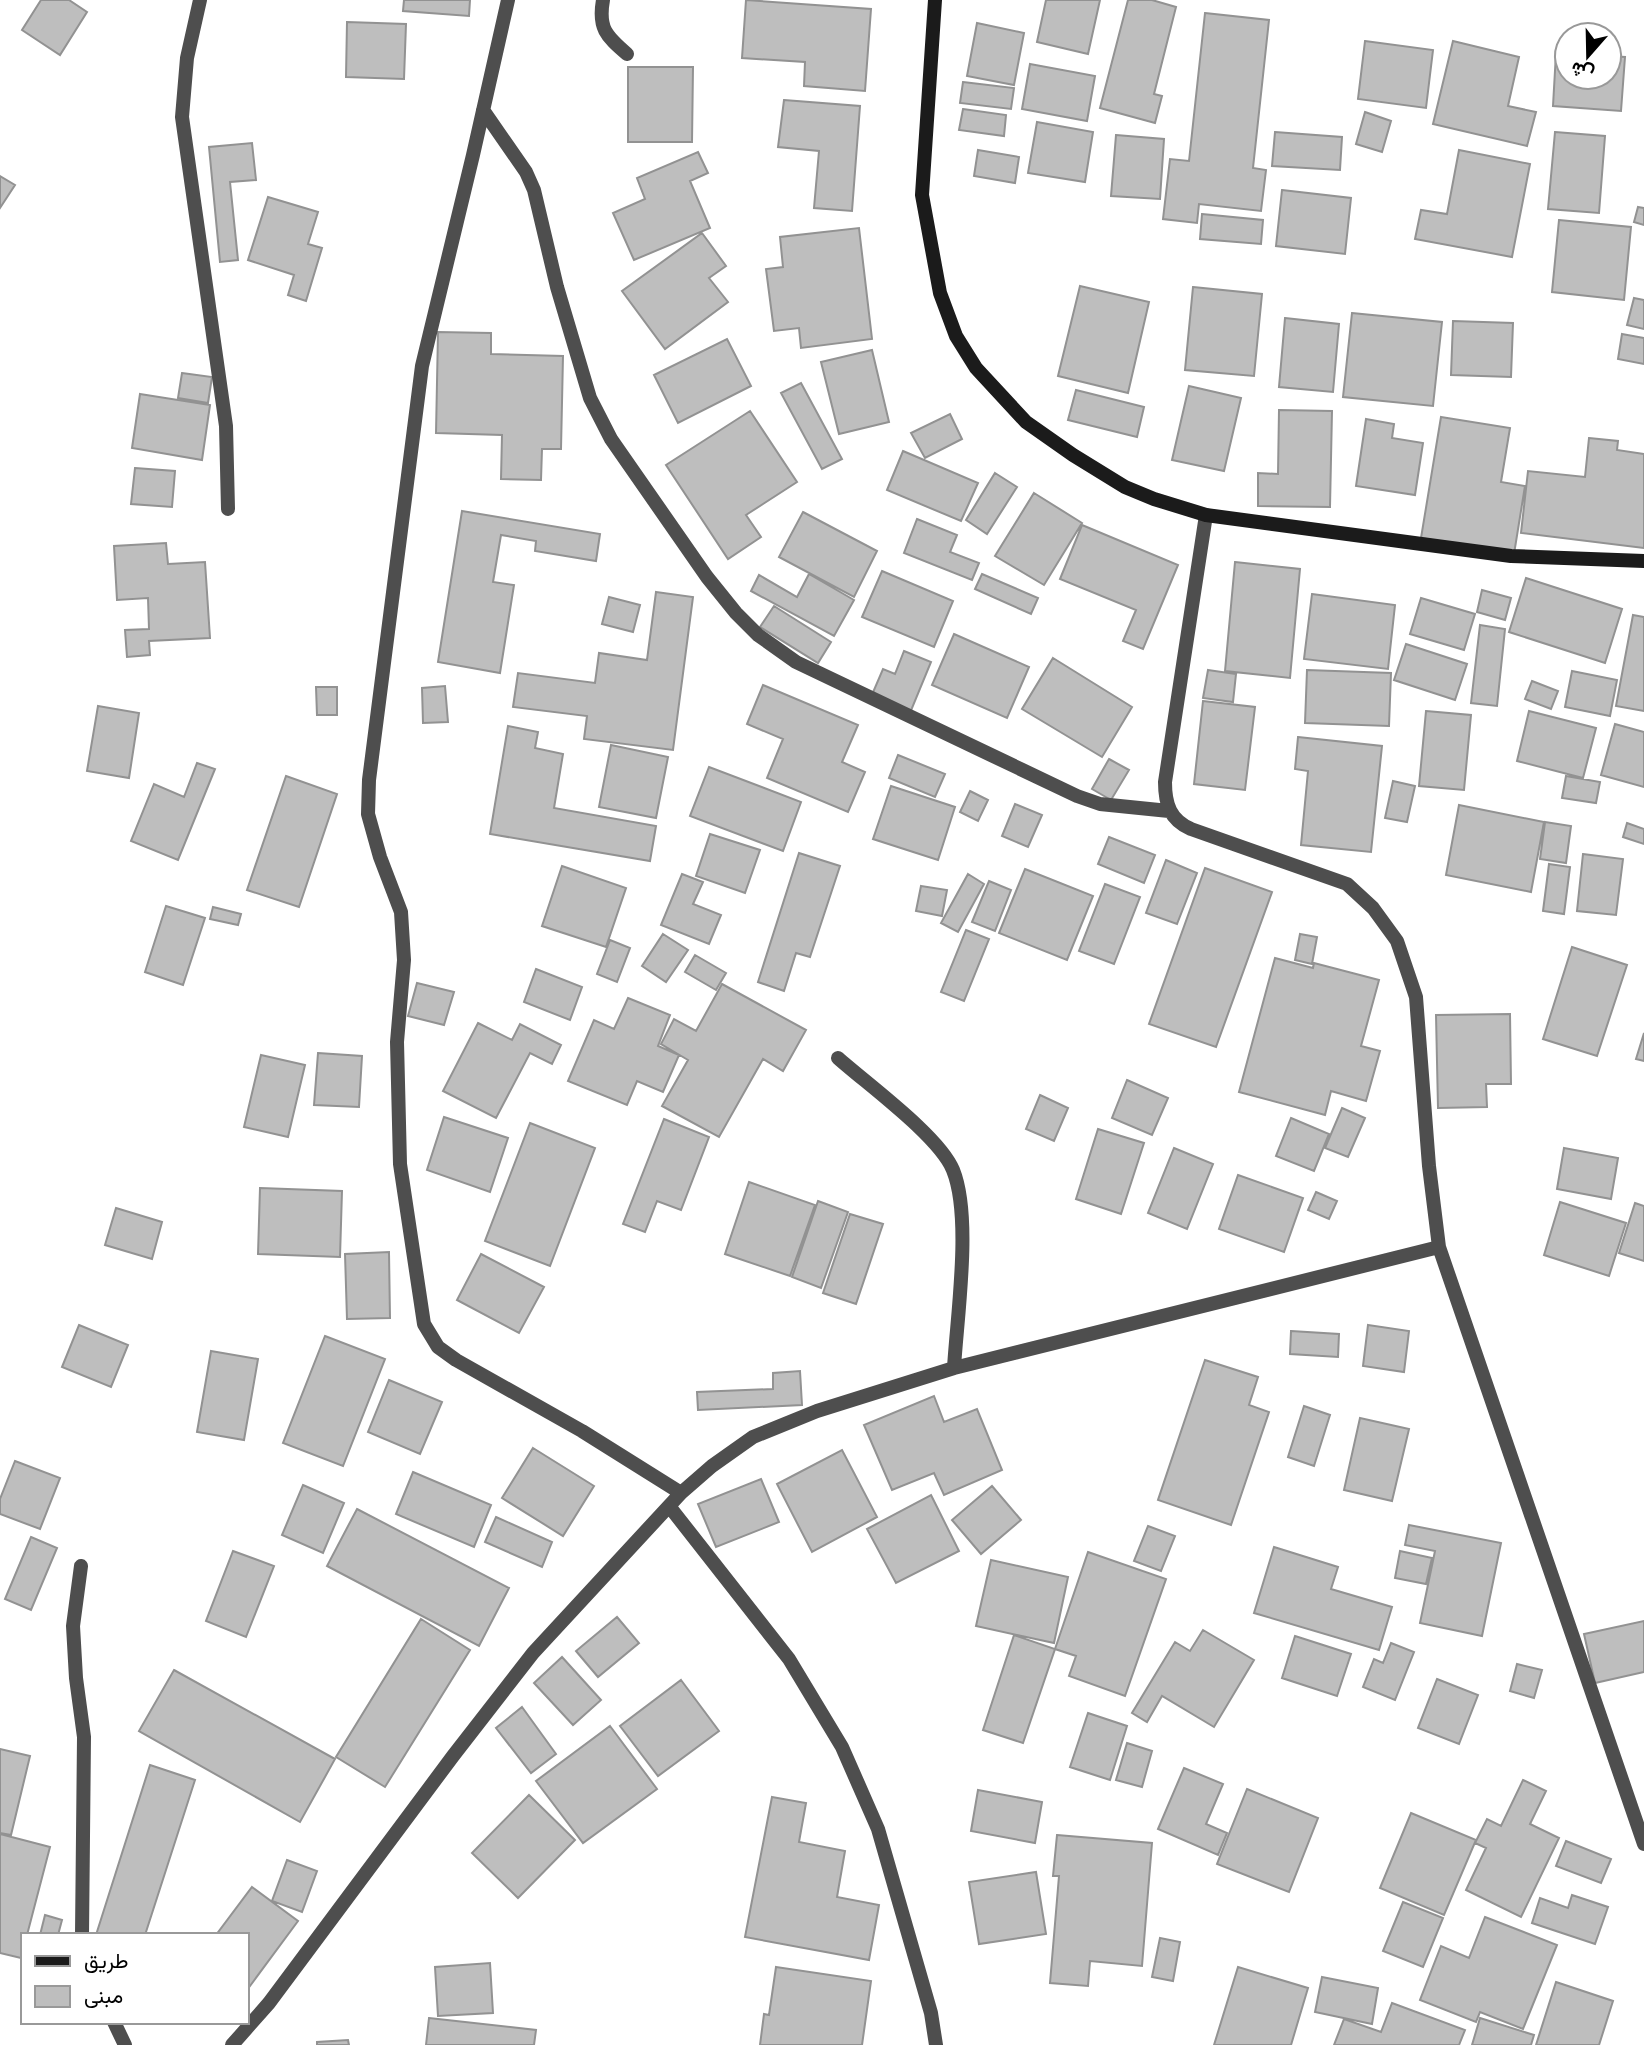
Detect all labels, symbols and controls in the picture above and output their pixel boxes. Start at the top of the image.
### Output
north arrow [1553,21,1623,91]
text: ش [1568,57,1597,86]
legend [21,1933,248,2024]
text: طريق [84,1949,129,1974]
text: مبنى [84,1984,123,2008]

